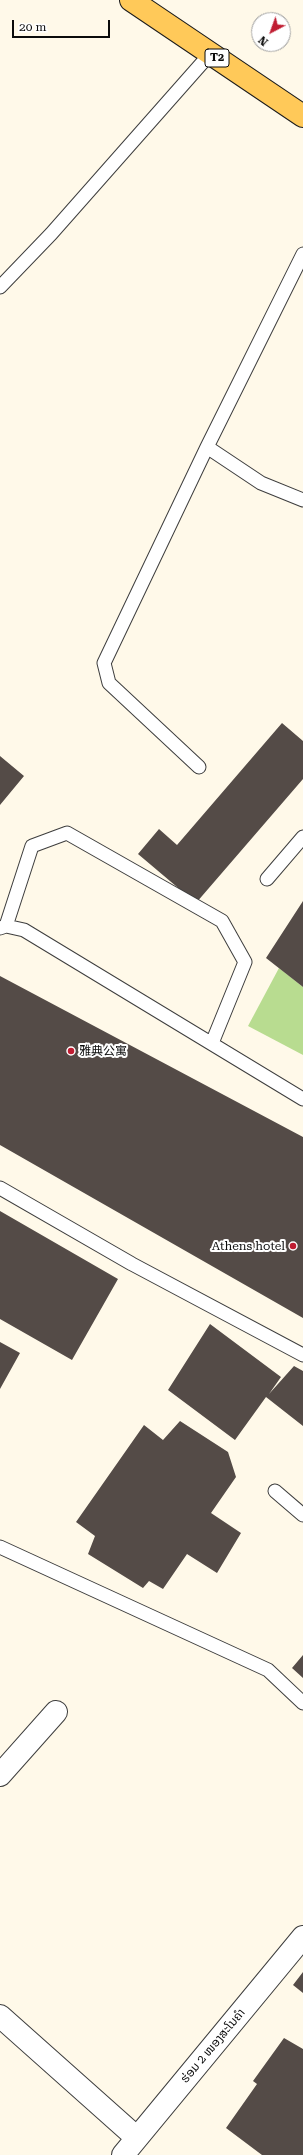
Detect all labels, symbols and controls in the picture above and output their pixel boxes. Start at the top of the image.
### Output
scale bar [14,12,112,38]
north arrow [251,12,291,52]
text: 20 m [19,20,46,34]
text: N [256,33,271,48]
road number: T2 [205,49,229,67]
place label: 雅典公寓 [79,1044,127,1058]
marker: 雅典公寓 [66,1046,76,1056]
place label: Athens hotel [212,1239,285,1253]
marker: Athens hotel [288,1241,298,1251]
street label: ຮ່ອມ 2 ໜອງສະໂນຄໍາ [178,2006,248,2086]

